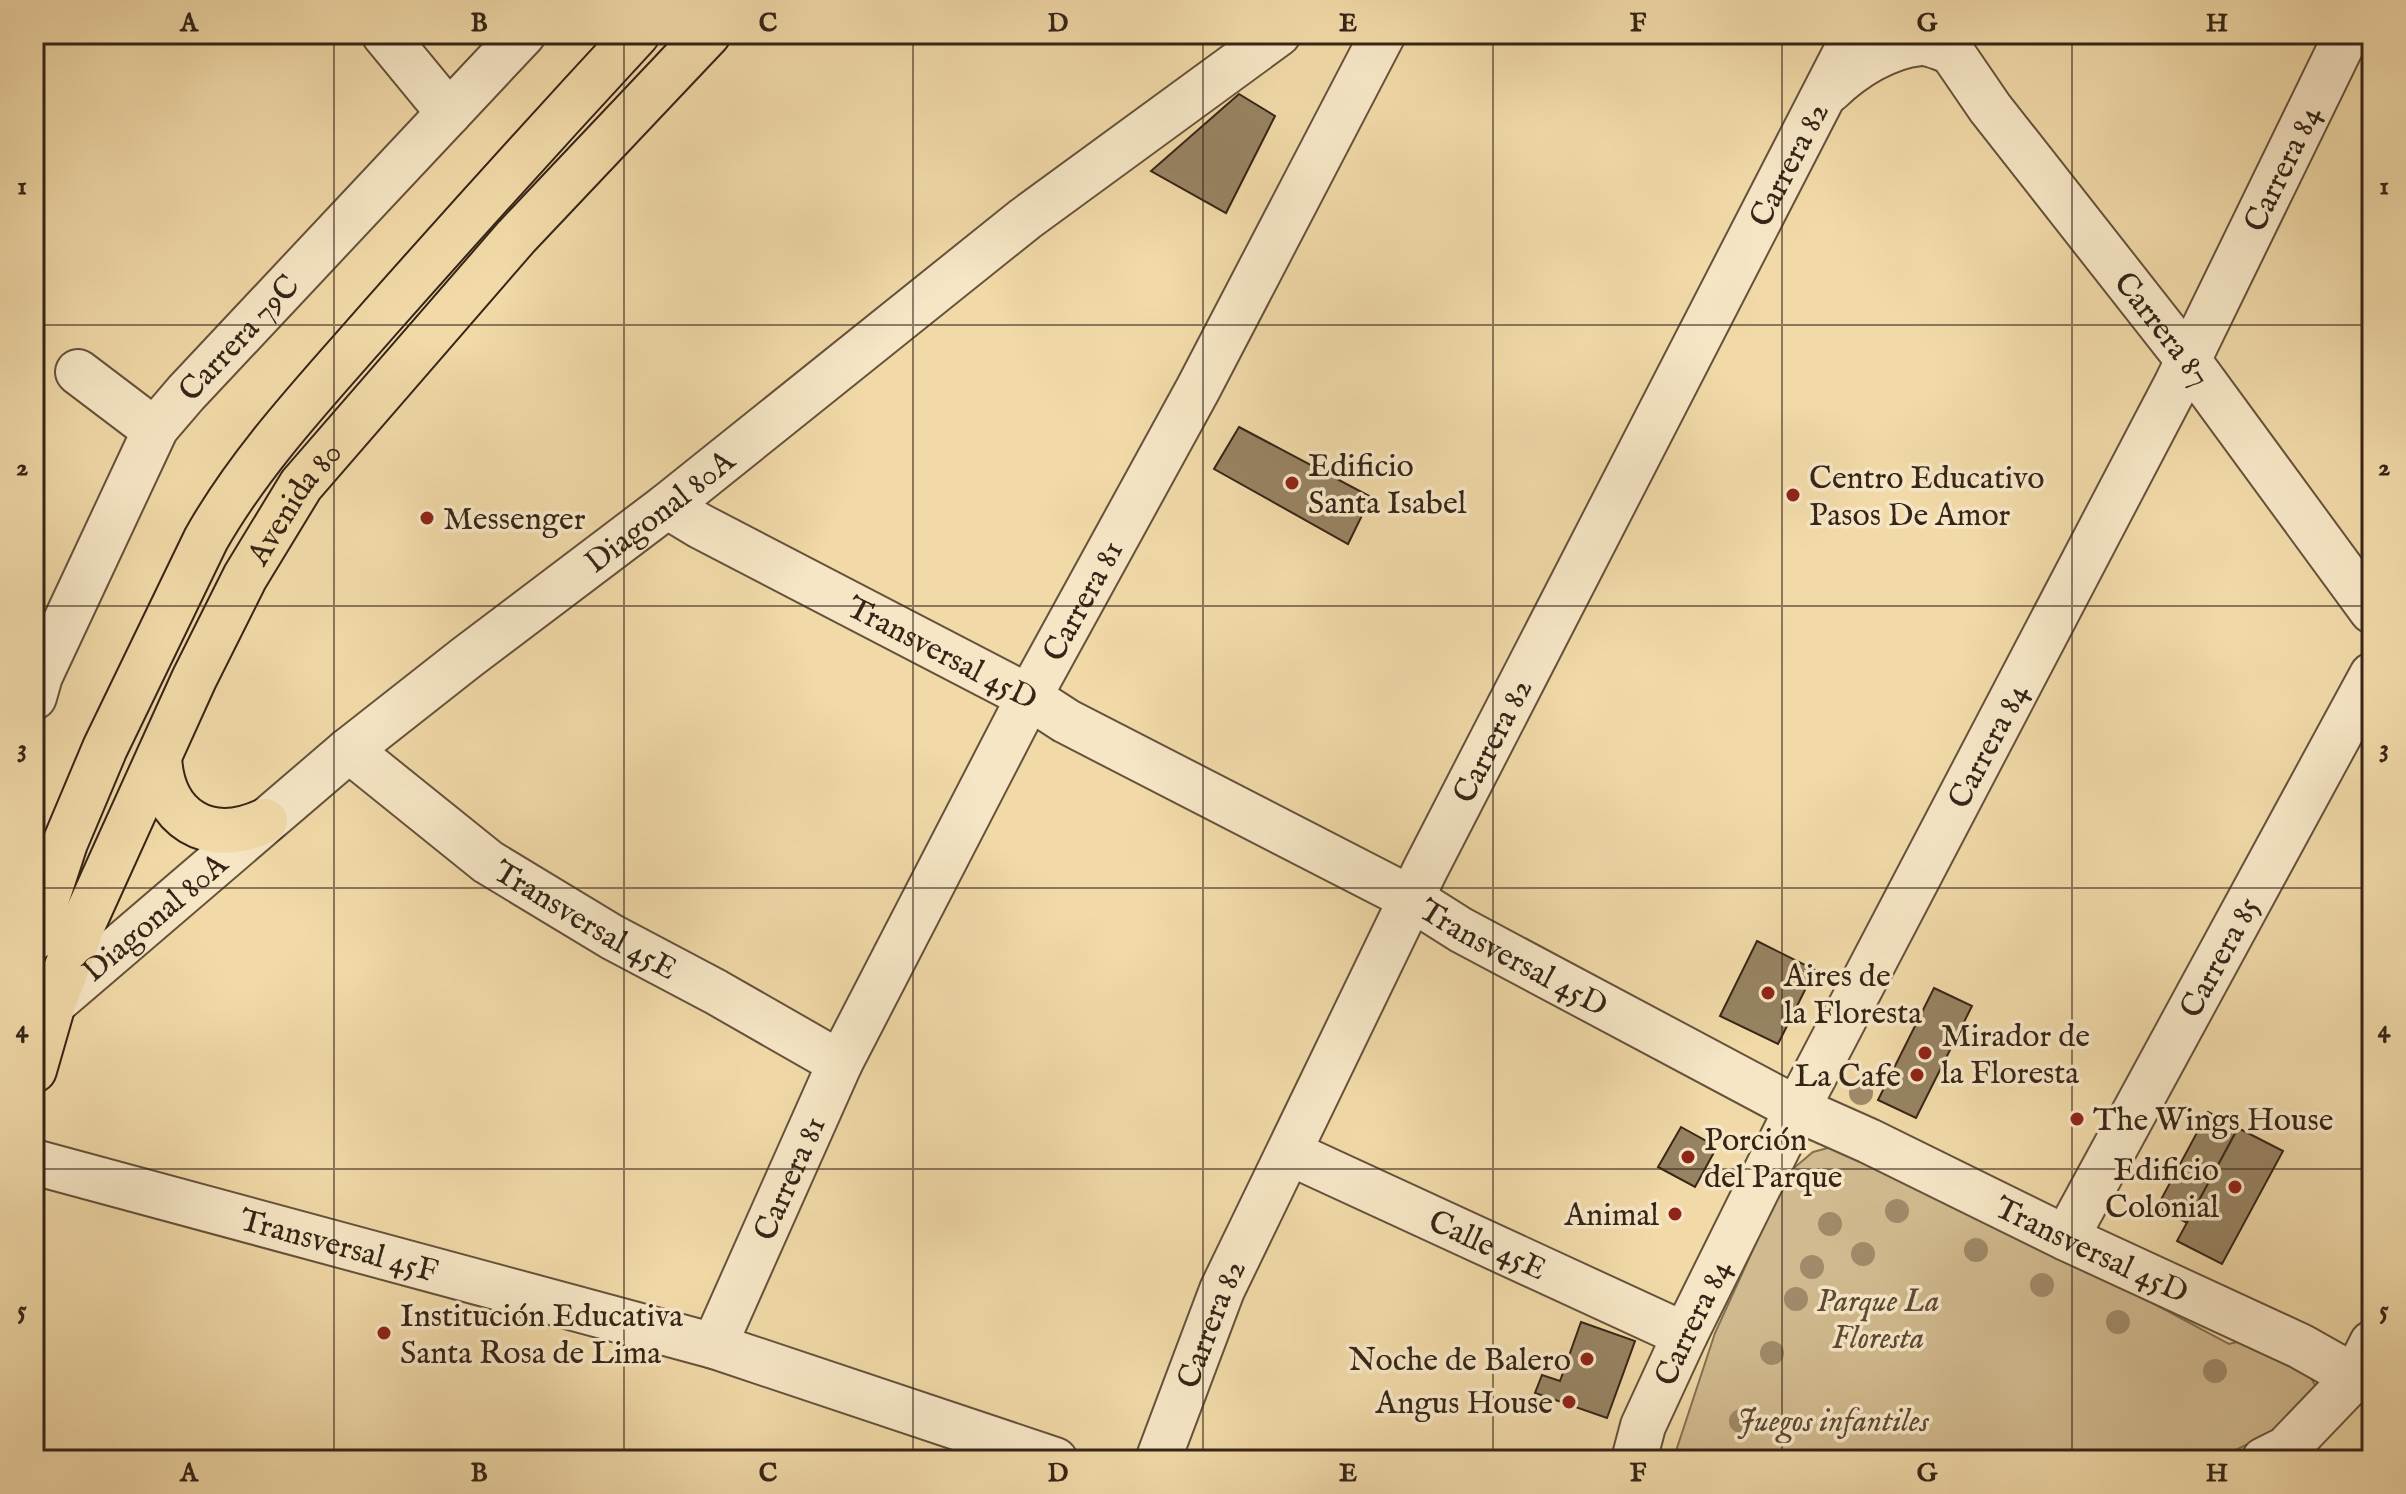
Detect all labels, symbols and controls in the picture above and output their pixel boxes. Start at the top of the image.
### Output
text: A [179,7,199,40]
text: B [470,7,488,40]
text: C [759,7,778,40]
text: D [1048,7,1069,40]
text: E [1339,7,1357,40]
text: F [1630,7,1647,40]
text: G [1917,7,1938,40]
text: H [2206,7,2228,40]
street label: Carrera 82 [1741,96,1839,235]
street label: Carrera 84 [2236,99,2332,239]
text: 1 [17,170,27,203]
text: 1 [2379,170,2389,203]
street label: Carrera 87 [2104,264,2219,396]
street label: Carrera 79C [171,267,309,411]
street label: Avenida 80 [239,434,352,574]
street label: Diagonal 80A [578,441,745,584]
place label: Edificio Santa Isabel [1308,447,1467,525]
text: 2 [16,451,28,484]
text: 2 [2378,451,2390,484]
place label: Centro Educativo Pasos De Amor [1809,459,2044,537]
marker: Edificio Santa Isabel [1283,474,1301,492]
marker: Centro Educativo Pasos De Amor [1784,486,1802,504]
place label: Messenger [443,500,586,541]
marker: Messenger [418,509,436,527]
street label: Carrera 81 [1035,534,1134,669]
street label: Transversal 45D [839,588,1044,721]
street label: Carrera 82 [1445,672,1543,811]
street label: Carrera 84 [1940,677,2039,816]
text: 3 [17,732,27,765]
text: 3 [2379,732,2389,765]
street label: Diagonal 80A [75,844,238,992]
street label: Transversal 45E [485,852,683,991]
street label: Carrera 85 [2172,890,2270,1026]
street label: Transversal 45D [1411,891,1614,1027]
place label: Aires de la Floresta [1783,957,1922,1035]
marker: Aires de la Floresta [1759,984,1777,1002]
text: 4 [16,1013,30,1046]
text: 4 [2378,1013,2392,1046]
place label: Mirador de la Floresta [1941,1017,2090,1095]
marker: Mirador de la Floresta [1916,1044,1934,1062]
place label: La Cafe [1795,1057,1901,1098]
marker: La Cafe [1908,1066,1926,1084]
place label: The Wings House [2093,1101,2333,1142]
street label: Carrera 81 [746,1110,837,1248]
marker: The Wings House [2068,1110,2086,1128]
place label: Porción del Parque [1704,1121,1842,1199]
marker: Porción del Parque [1679,1148,1697,1166]
place label: Edificio Colonial [2105,1151,2219,1229]
marker: Edificio Colonial [2226,1178,2244,1196]
street label: Transversal 45D [1988,1188,2194,1315]
place label: Animal [1563,1196,1659,1237]
street label: Transversal 45F [235,1201,442,1293]
street label: Calle 45E [1422,1202,1552,1291]
marker: Animal [1666,1205,1684,1223]
street label: Carrera 82 [1169,1253,1257,1395]
street label: Carrera 84 [1646,1253,1742,1393]
park label: Parque La Floresta [1817,1282,1939,1360]
text: 5 [17,1294,27,1327]
text: 5 [2379,1294,2389,1327]
place label: Institución Educativa Santa Rosa de Lima [400,1297,683,1375]
marker: Institución Educativa Santa Rosa de Lima [375,1324,393,1342]
place label: Noche de Balero [1349,1341,1571,1382]
marker: Noche de Balero [1578,1350,1596,1368]
place label: Angus House [1375,1384,1553,1425]
marker: Angus House [1560,1393,1578,1411]
park label: Juegos infantiles [1737,1402,1930,1443]
text: A [179,1457,199,1490]
text: B [470,1457,488,1490]
text: C [759,1457,778,1490]
text: D [1048,1457,1069,1490]
text: E [1339,1457,1357,1490]
text: F [1630,1457,1647,1490]
text: G [1917,1457,1938,1490]
text: H [2206,1457,2228,1490]

